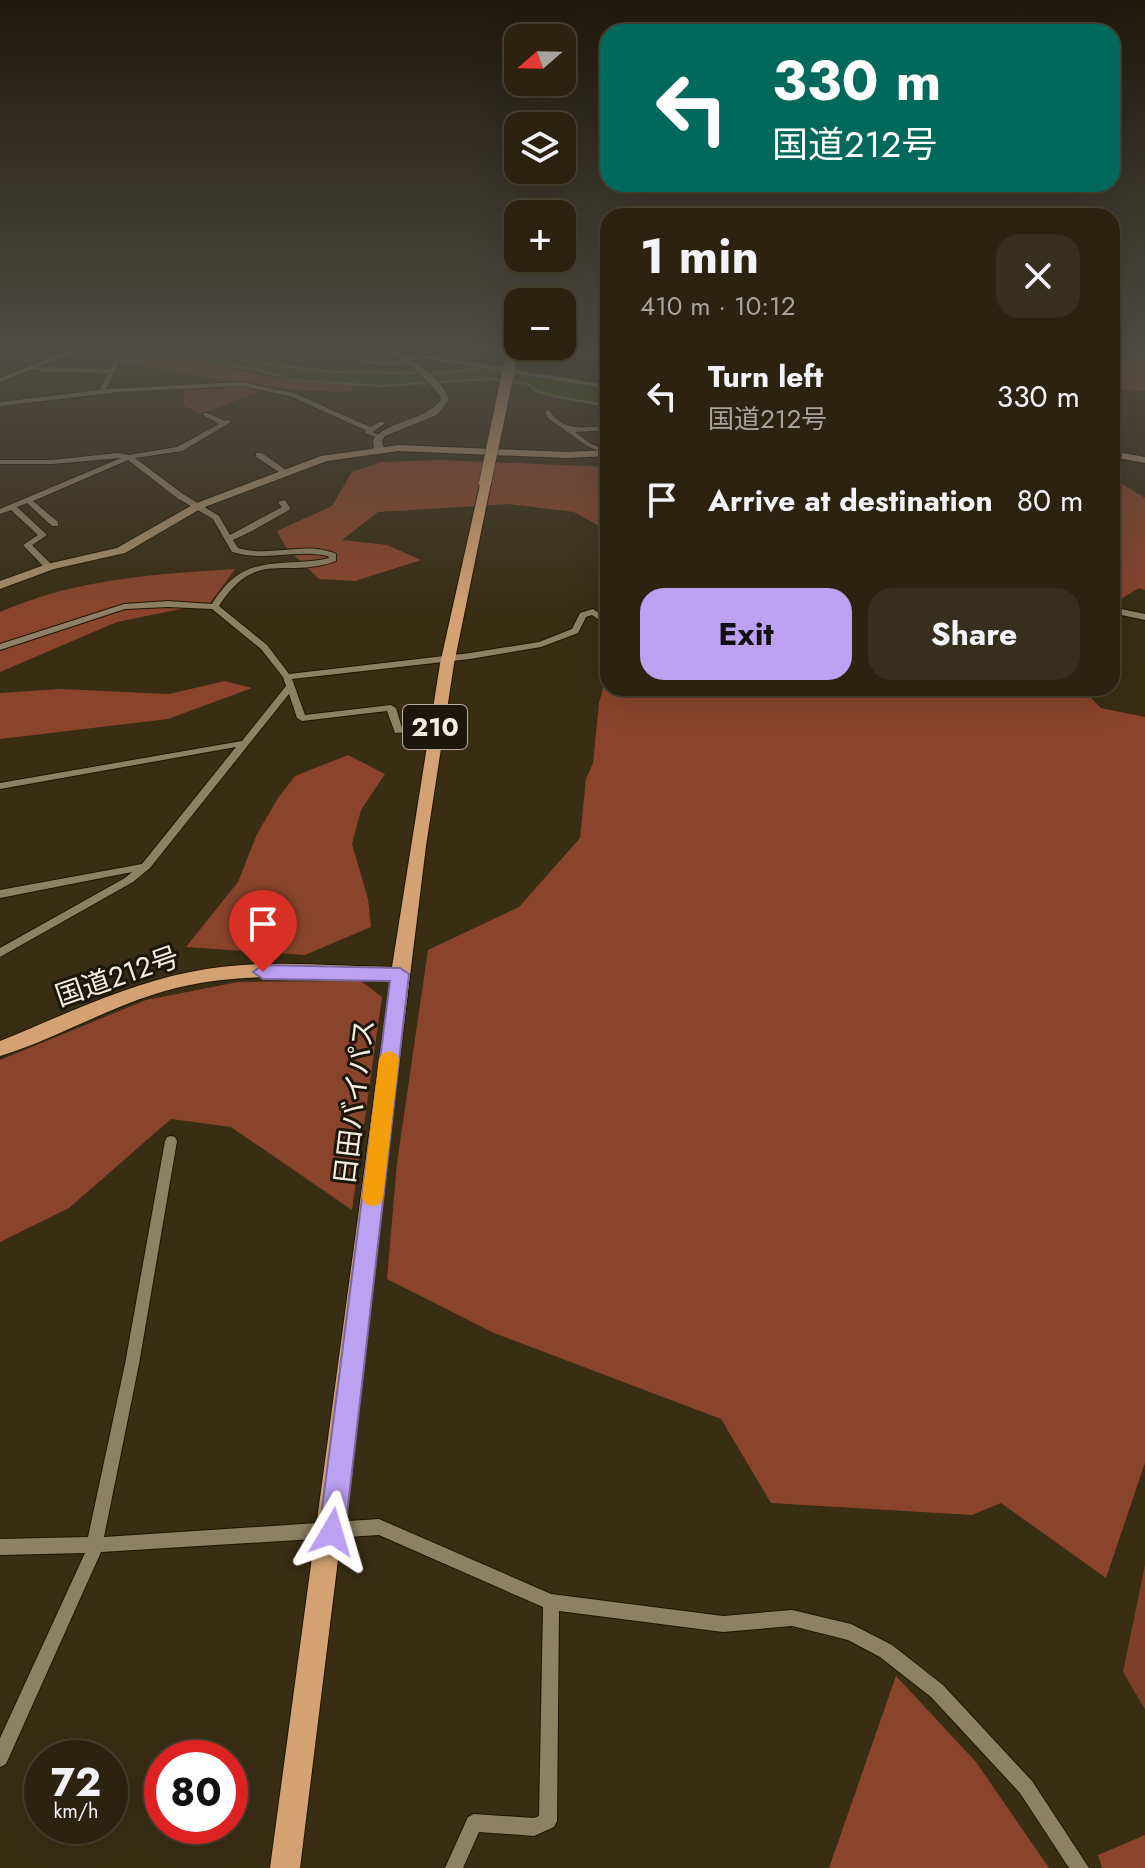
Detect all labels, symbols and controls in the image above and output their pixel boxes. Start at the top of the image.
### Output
north arrow [504,24,576,96]
map controls [504,24,576,360]
text: 330 m [772,40,941,121]
icon: left [640,56,744,160]
button: layers [504,112,576,184]
text: 国道212号 [772,118,937,170]
button: + [504,200,576,272]
text: 1 min [640,222,759,291]
button: close [996,234,1080,318]
text: 410 m · 10:12 [640,287,796,325]
button: − [504,288,576,360]
text: Turn left [708,355,823,398]
icon: left [640,374,684,418]
text: 330 m [997,375,1080,418]
text: 国道212号 [708,400,827,438]
icon: arrive [640,478,684,522]
text: Arrive at destination [708,479,993,522]
text: 80 m [1017,479,1083,522]
button: Exit [640,588,852,680]
button: Share [868,588,1080,680]
road number: 210 [403,705,467,749]
pin [229,890,297,972]
icon: arrive [241,902,285,946]
street label: 国道212号 [50,936,185,1017]
street label: 日田バイパス [324,1016,385,1188]
position arrow [290,1490,374,1574]
speed limit sign: 80 [144,1740,248,1844]
text: 72 [51,1753,101,1811]
text: km/h [53,1797,99,1826]

